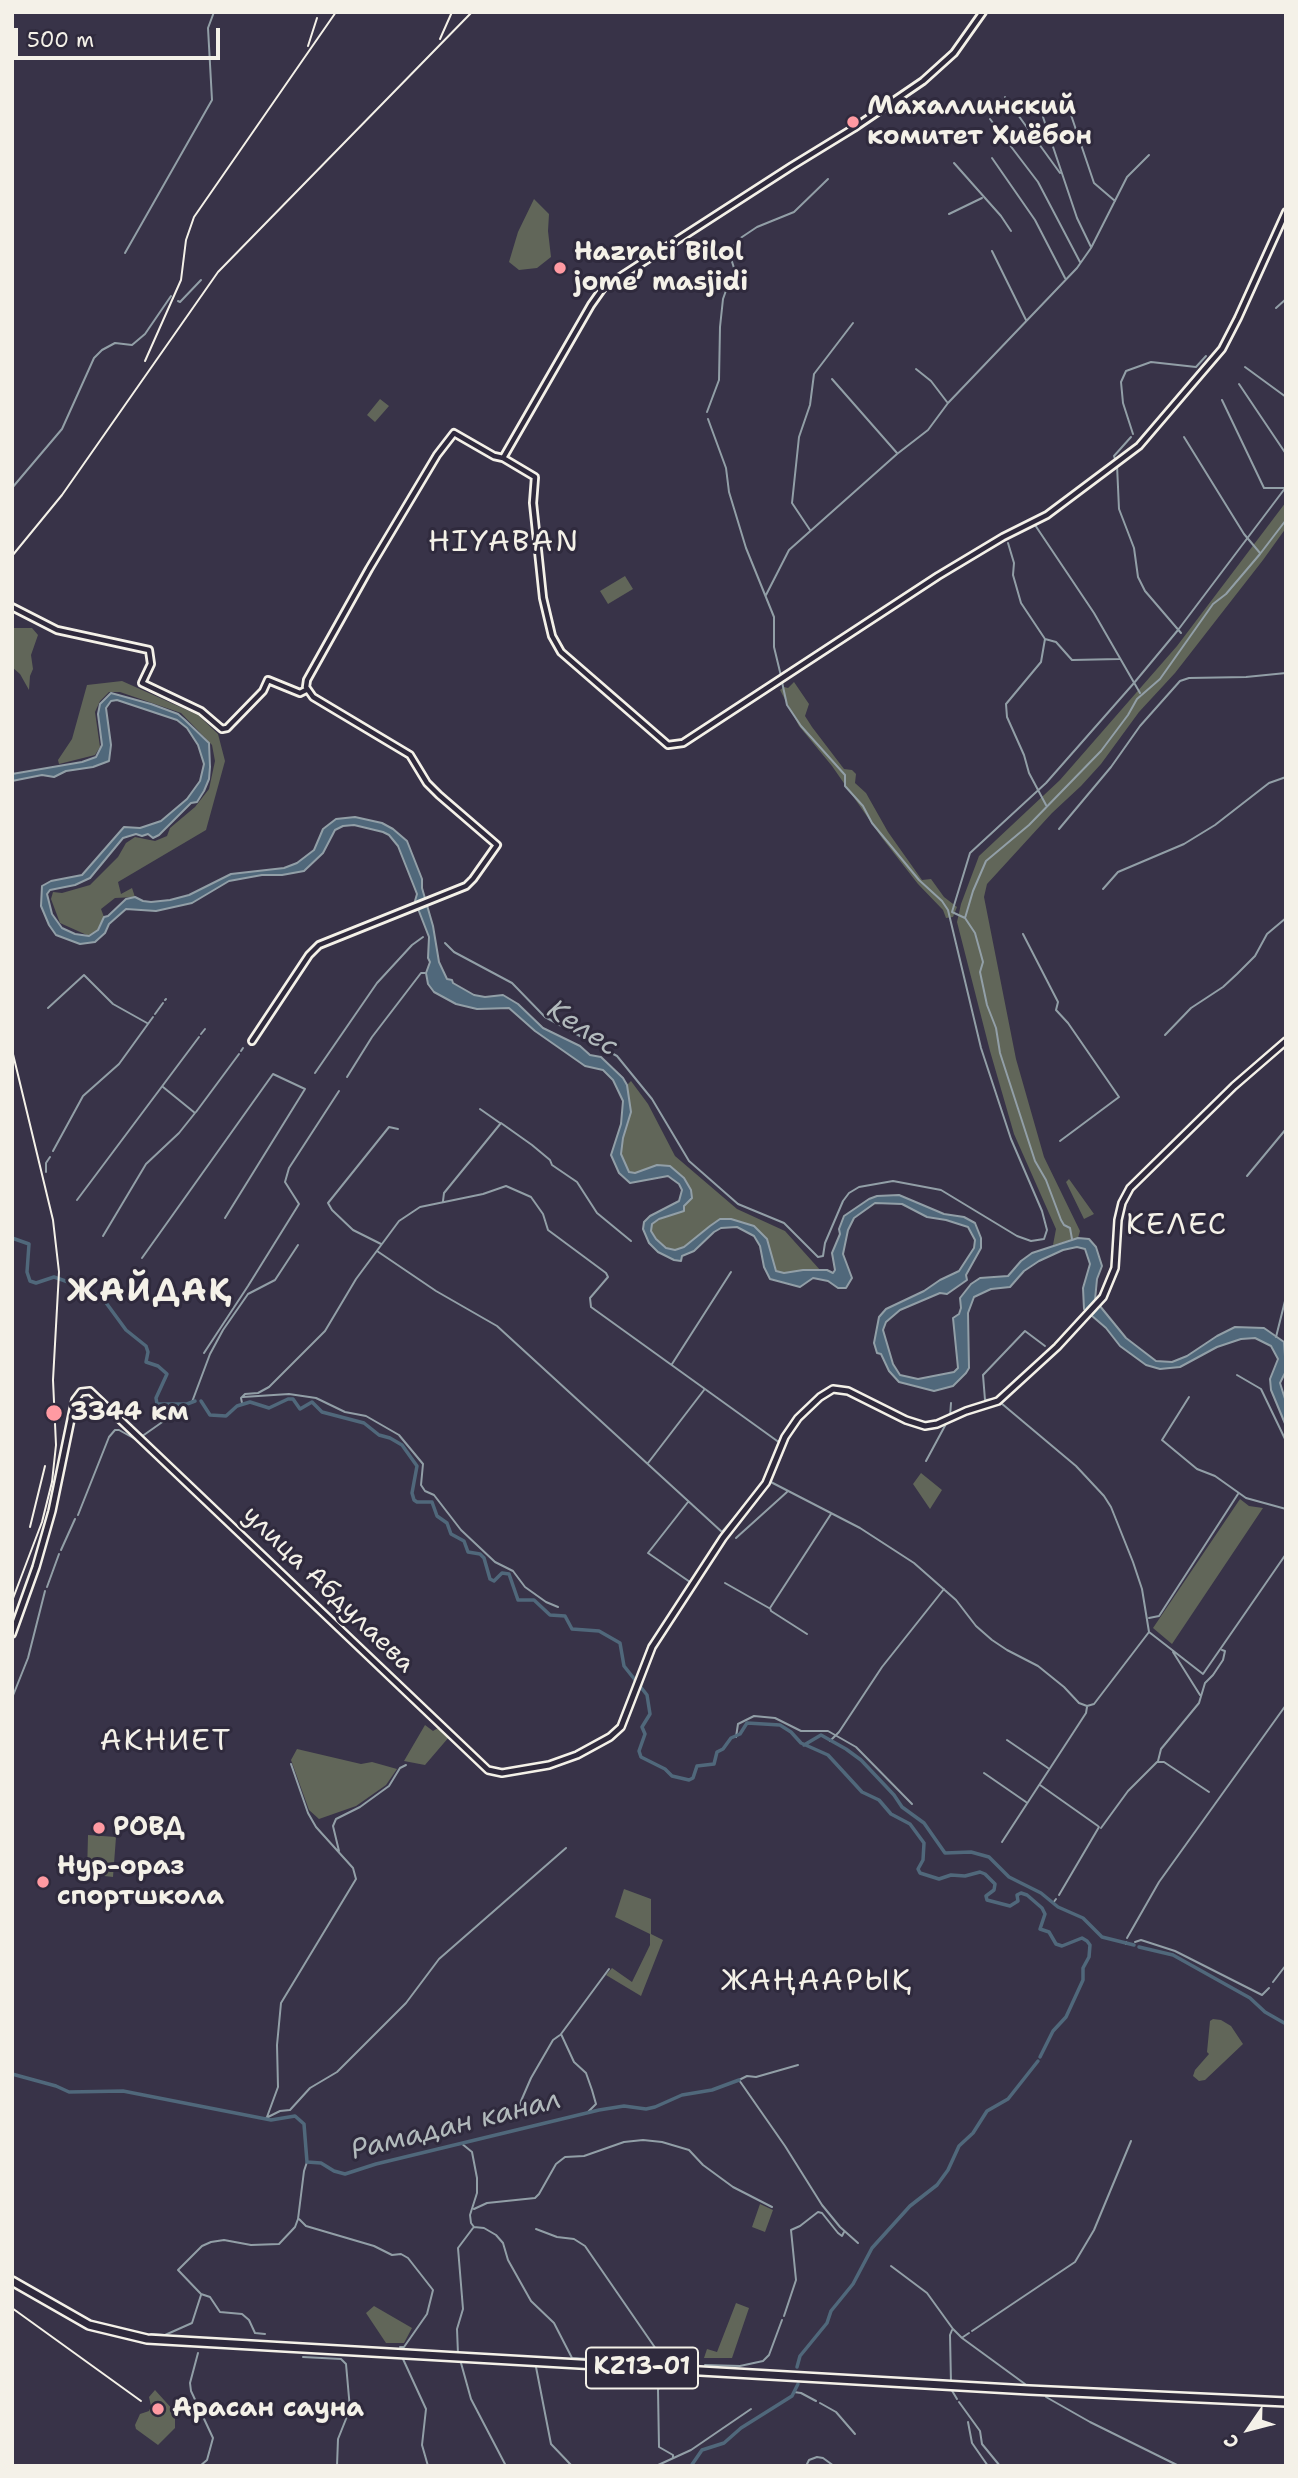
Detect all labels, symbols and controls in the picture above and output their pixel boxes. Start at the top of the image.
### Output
scale bar [18,14,224,58]
text: 500 m [27,26,94,54]
place label: Махаллинский комитет Хиёбон [867,91,1092,152]
marker: Махаллинский комитет Хиёбон [845,114,861,130]
place label: Hazrati Bilol jome’ masjidi [574,237,748,298]
marker: Hazrati Bilol jome’ masjidi [552,260,568,276]
district label: HIYABAN [429,525,579,561]
water label: Келес [540,994,624,1064]
district label: КЕЛЕС [1126,1208,1228,1244]
district label: ЖАЙДАҚ [68,1272,232,1312]
place label: 3344 км [70,1397,189,1429]
marker: 3344 км [44,1403,64,1423]
street label: улица Абдулаева [235,1500,421,1680]
district label: АКНИЕТ [101,1724,231,1760]
place label: РОВД [113,1812,185,1844]
marker: РОВД [91,1820,107,1836]
place label: Нур-ораз спортшкола [57,1851,224,1912]
marker: Нур-ораз спортшкола [35,1874,51,1890]
district label: ЖАҢААРЫҚ [722,1964,912,2000]
water label: Рамадан канал [348,2084,564,2168]
road number: KZ13-01 [586,2348,698,2388]
place label: Арасан сауна [172,2393,364,2425]
north arrow [1214,2394,1284,2464]
marker: Арасан сауна [150,2401,166,2417]
text: С [1218,2429,1245,2453]

